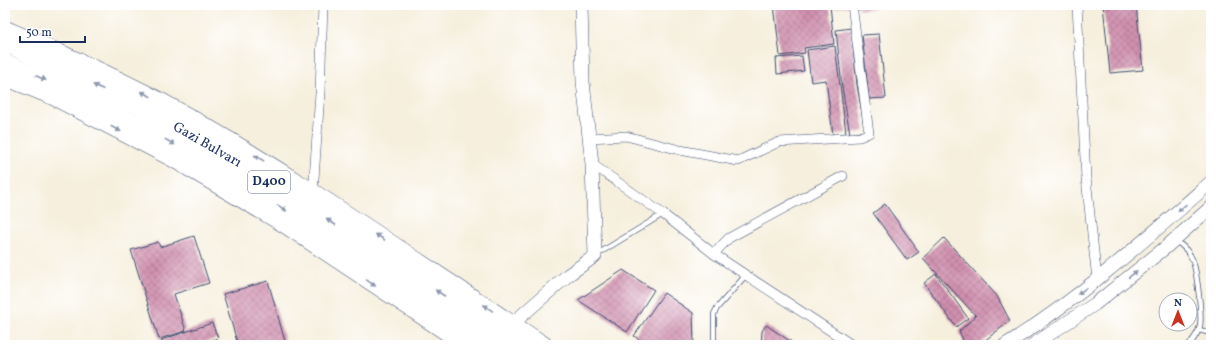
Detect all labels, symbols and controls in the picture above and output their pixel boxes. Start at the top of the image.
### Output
scale bar [20,18,85,44]
text: 50 m [26,25,52,41]
one-way arrow [35,75,46,81]
one-way arrow [92,84,103,90]
one-way arrow [140,91,151,97]
street label: Gazi Bulvarı [169,118,245,172]
one-way arrow [110,126,122,133]
one-way arrow [164,138,176,145]
one-way arrow [253,155,265,162]
road number: D400 [248,171,290,193]
one-way arrow [276,204,288,211]
one-way arrow [1176,204,1187,213]
one-way arrow [326,218,336,226]
one-way arrow [374,233,385,240]
one-way arrow [1128,269,1139,278]
one-way arrow [366,279,377,287]
one-way arrow [1076,287,1087,295]
one-way arrow [435,289,445,297]
north arrow [1158,292,1198,332]
text: N [1174,296,1182,311]
one-way arrow [483,304,493,312]

